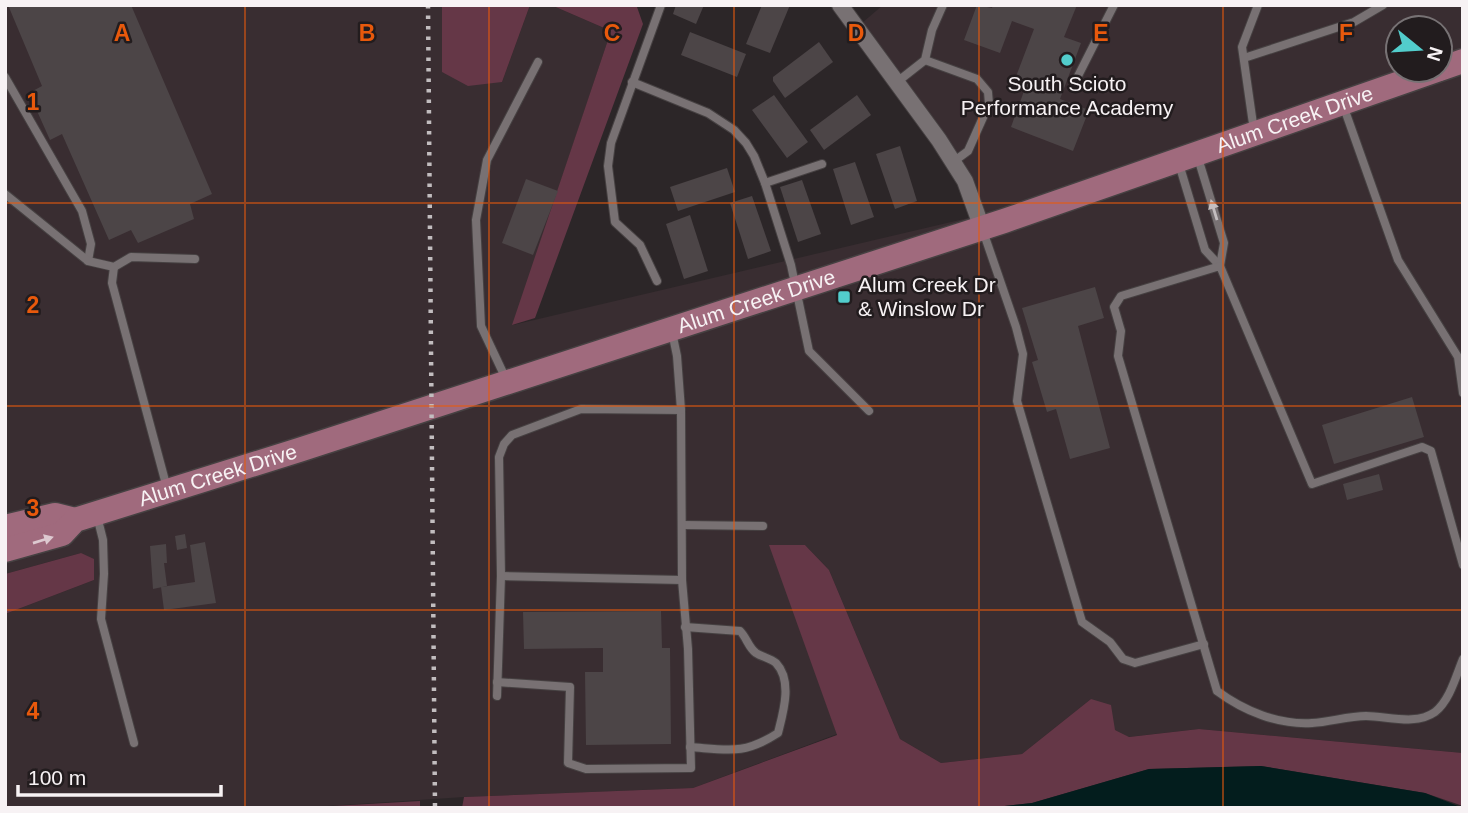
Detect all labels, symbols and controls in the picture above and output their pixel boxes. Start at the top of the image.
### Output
north arrow [1384,14,1454,84]
text: A [114,20,130,46]
text: B [359,20,375,46]
text: C [604,20,620,46]
text: D [848,20,864,46]
text: E [1093,20,1109,46]
text: F [1339,20,1353,46]
text: N [1423,44,1447,64]
marker: South Scioto Performance Academy [1059,52,1075,68]
place label: South Scioto Performance Academy [961,72,1174,119]
street label: Alum Creek Drive [1213,81,1376,157]
text: 1 [27,89,40,115]
one-way arrow [1208,199,1219,220]
street label: Alum Creek Drive [674,265,838,337]
place label: Alum Creek Dr & Winslow Dr [858,273,996,320]
marker: Alum Creek Dr & Winslow Dr [836,289,852,305]
text: 2 [27,292,39,318]
street label: Alum Creek Drive [136,439,300,510]
text: 3 [27,495,39,521]
one-way arrow [33,535,54,545]
text: 4 [27,698,40,724]
scale bar [18,754,220,798]
text: 100 m [28,766,86,789]

